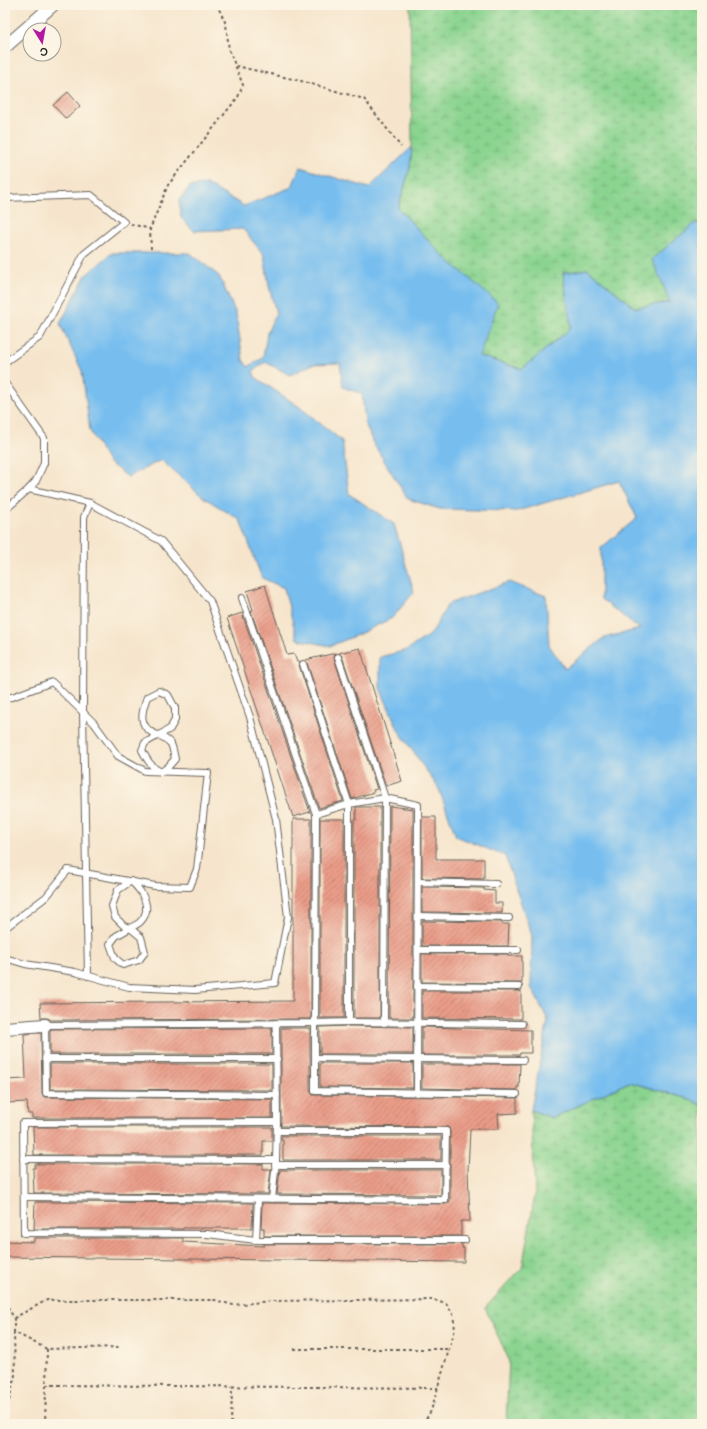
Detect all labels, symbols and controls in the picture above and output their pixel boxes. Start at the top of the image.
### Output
north arrow [22,22,62,62]
text: С [38,44,49,59]

